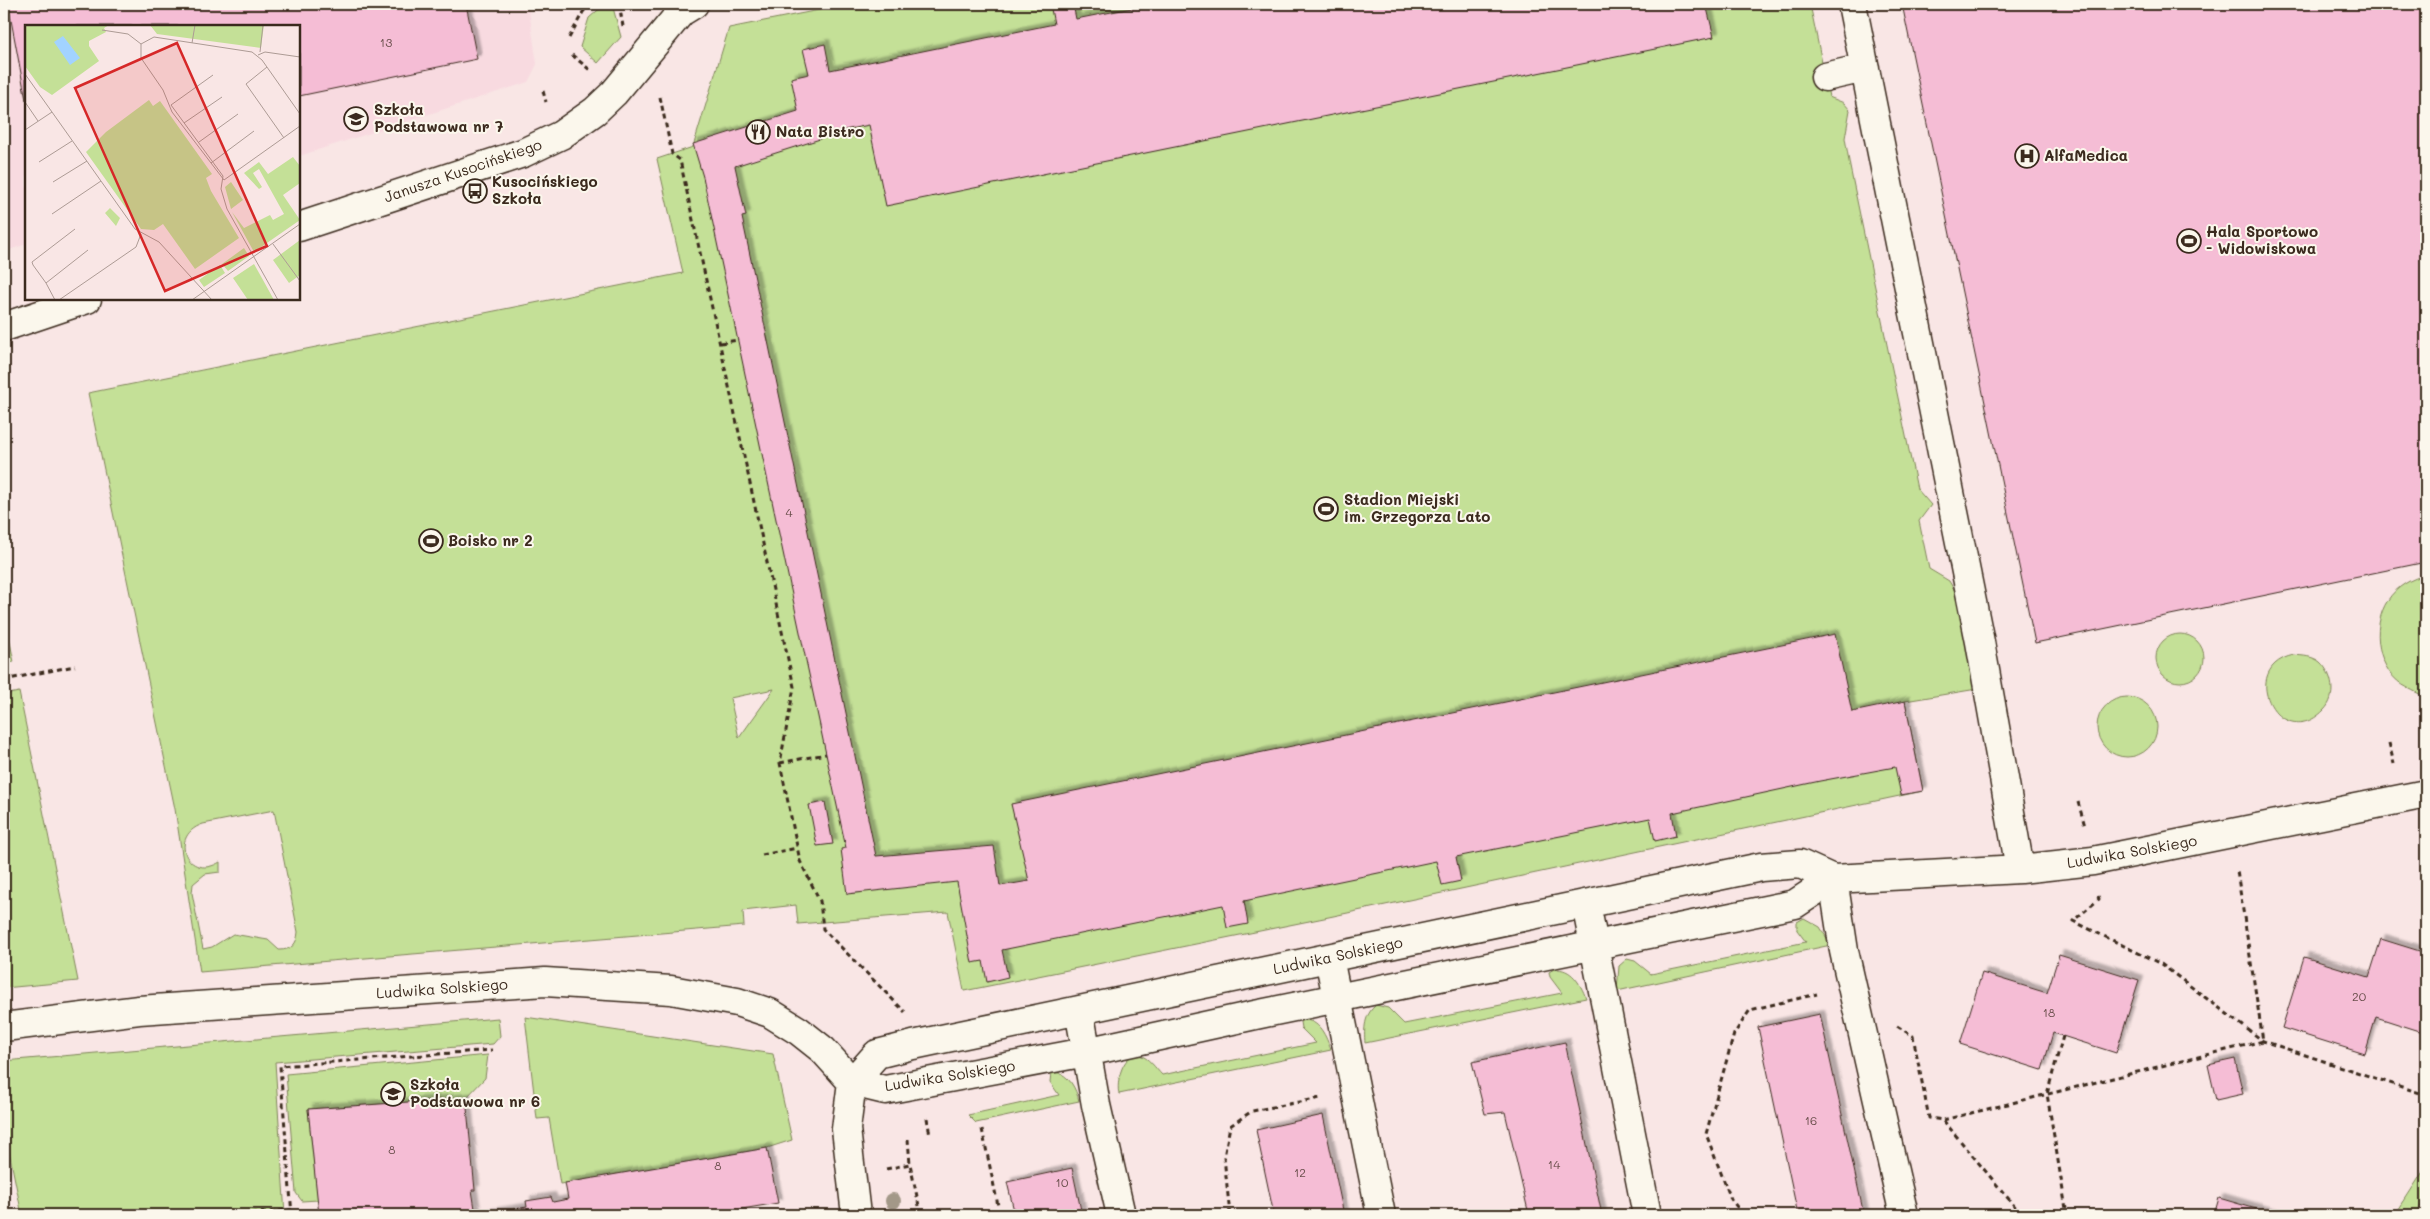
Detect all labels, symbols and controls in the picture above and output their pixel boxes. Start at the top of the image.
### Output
inset map [25,25,300,300]
house number: 13 [380,34,392,50]
place label: Szkoła Podstawowa nr 7 [374,99,503,136]
school or university icon: Szkoła Podstawowa nr 7 [343,106,369,132]
restaurant icon: Nata Bistro [745,119,771,145]
place label: Nata Bistro [776,121,864,141]
street label: Janusza Kusocińskiego [381,134,544,207]
hospital icon: AlfaMedica [2014,143,2040,169]
place label: AlfaMedica [2044,145,2128,165]
place label: Kusocińskiego Szkoła [492,171,597,208]
bus stop icon: Kusocińskiego Szkoła [462,178,488,204]
place label: Hala Sportowo - Widowiskowa [2206,221,2318,258]
sports icon: Hala Sportowo - Widowiskowa [2176,228,2202,254]
place label: Stadion Miejski im. Grzegorza Lato [1344,489,1490,526]
sports icon: Stadion Miejski im. Grzegorza Lato [1313,496,1339,522]
house number: 4 [785,504,793,520]
sports icon: Boisko nr 2 [418,528,444,554]
place label: Boisko nr 2 [448,530,533,550]
street label: Ludwika Solskiego [2065,830,2199,872]
street label: Ludwika Solskiego [1271,932,1404,979]
street label: Ludwika Solskiego [376,973,508,1003]
house number: 20 [2352,988,2367,1004]
house number: 18 [2043,1004,2055,1020]
street label: Ludwika Solskiego [883,1055,1017,1095]
place label: Szkoła Podstawowa nr 6 [410,1074,540,1111]
school or university icon: Szkoła Podstawowa nr 6 [380,1081,406,1107]
house number: 16 [1805,1112,1817,1128]
house number: 8 [388,1141,396,1157]
house number: 14 [1548,1156,1560,1172]
house number: 8 [714,1157,722,1173]
house number: 12 [1294,1164,1306,1180]
house number: 10 [1056,1174,1069,1190]

